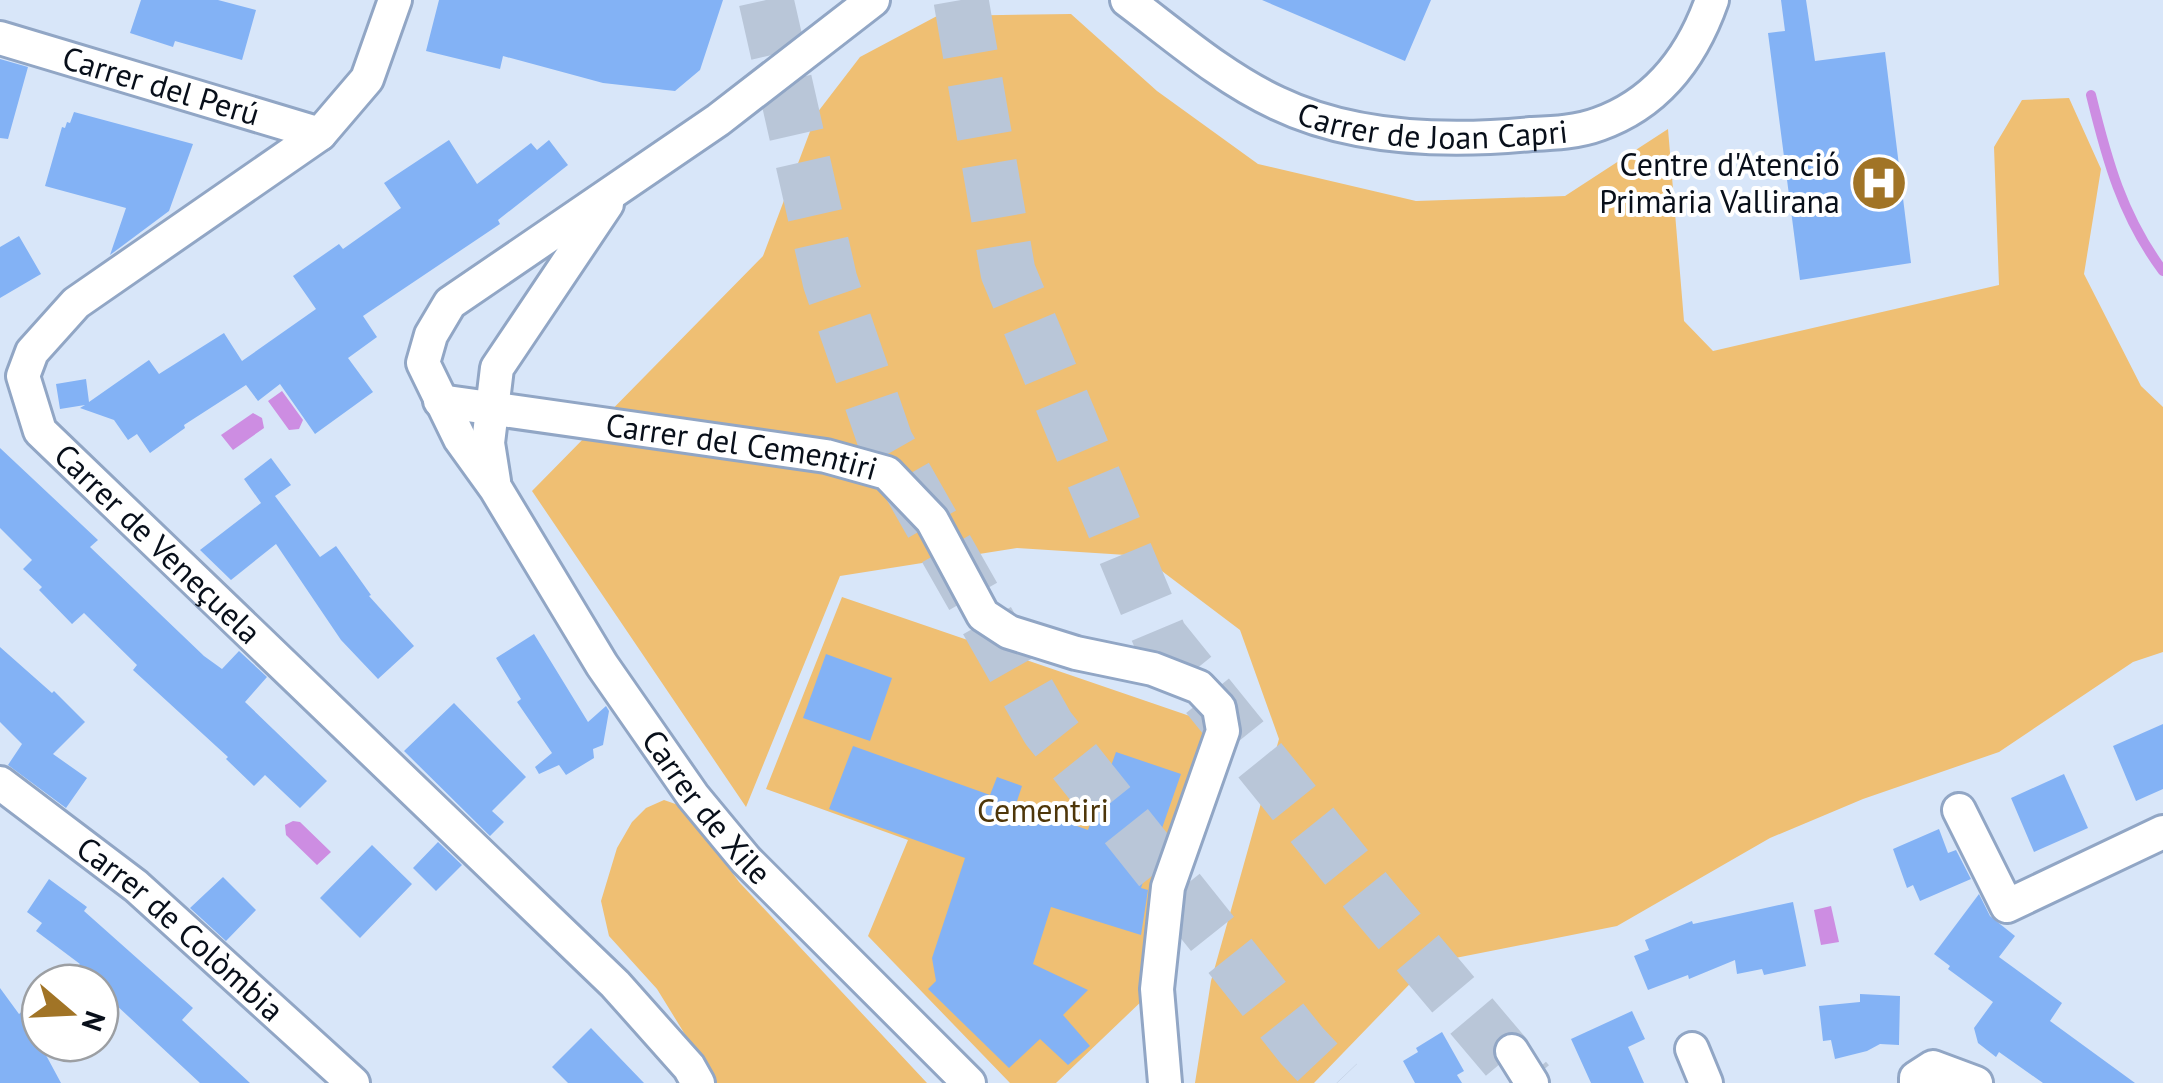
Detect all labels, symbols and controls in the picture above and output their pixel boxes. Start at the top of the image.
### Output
street label: Carrer del Perú [58,36,265,135]
street label: Carrer de Joan Capri [1292,92,1570,158]
place label: Centre d'Atenció Primària Vallirana [1599,143,1840,222]
hospital icon: Centre d'Atenció Primària Vallirana [1849,153,1909,213]
street label: Carrer del Cementiri [603,403,882,489]
street label: Carrer de Veneçuela [46,434,271,652]
street label: Carrer de Xile [633,721,781,893]
park label: Cementiri [977,789,1109,831]
street label: Carrer de Colòmbia [69,827,293,1030]
north arrow [20,963,120,1063]
text: N [74,1007,115,1036]

